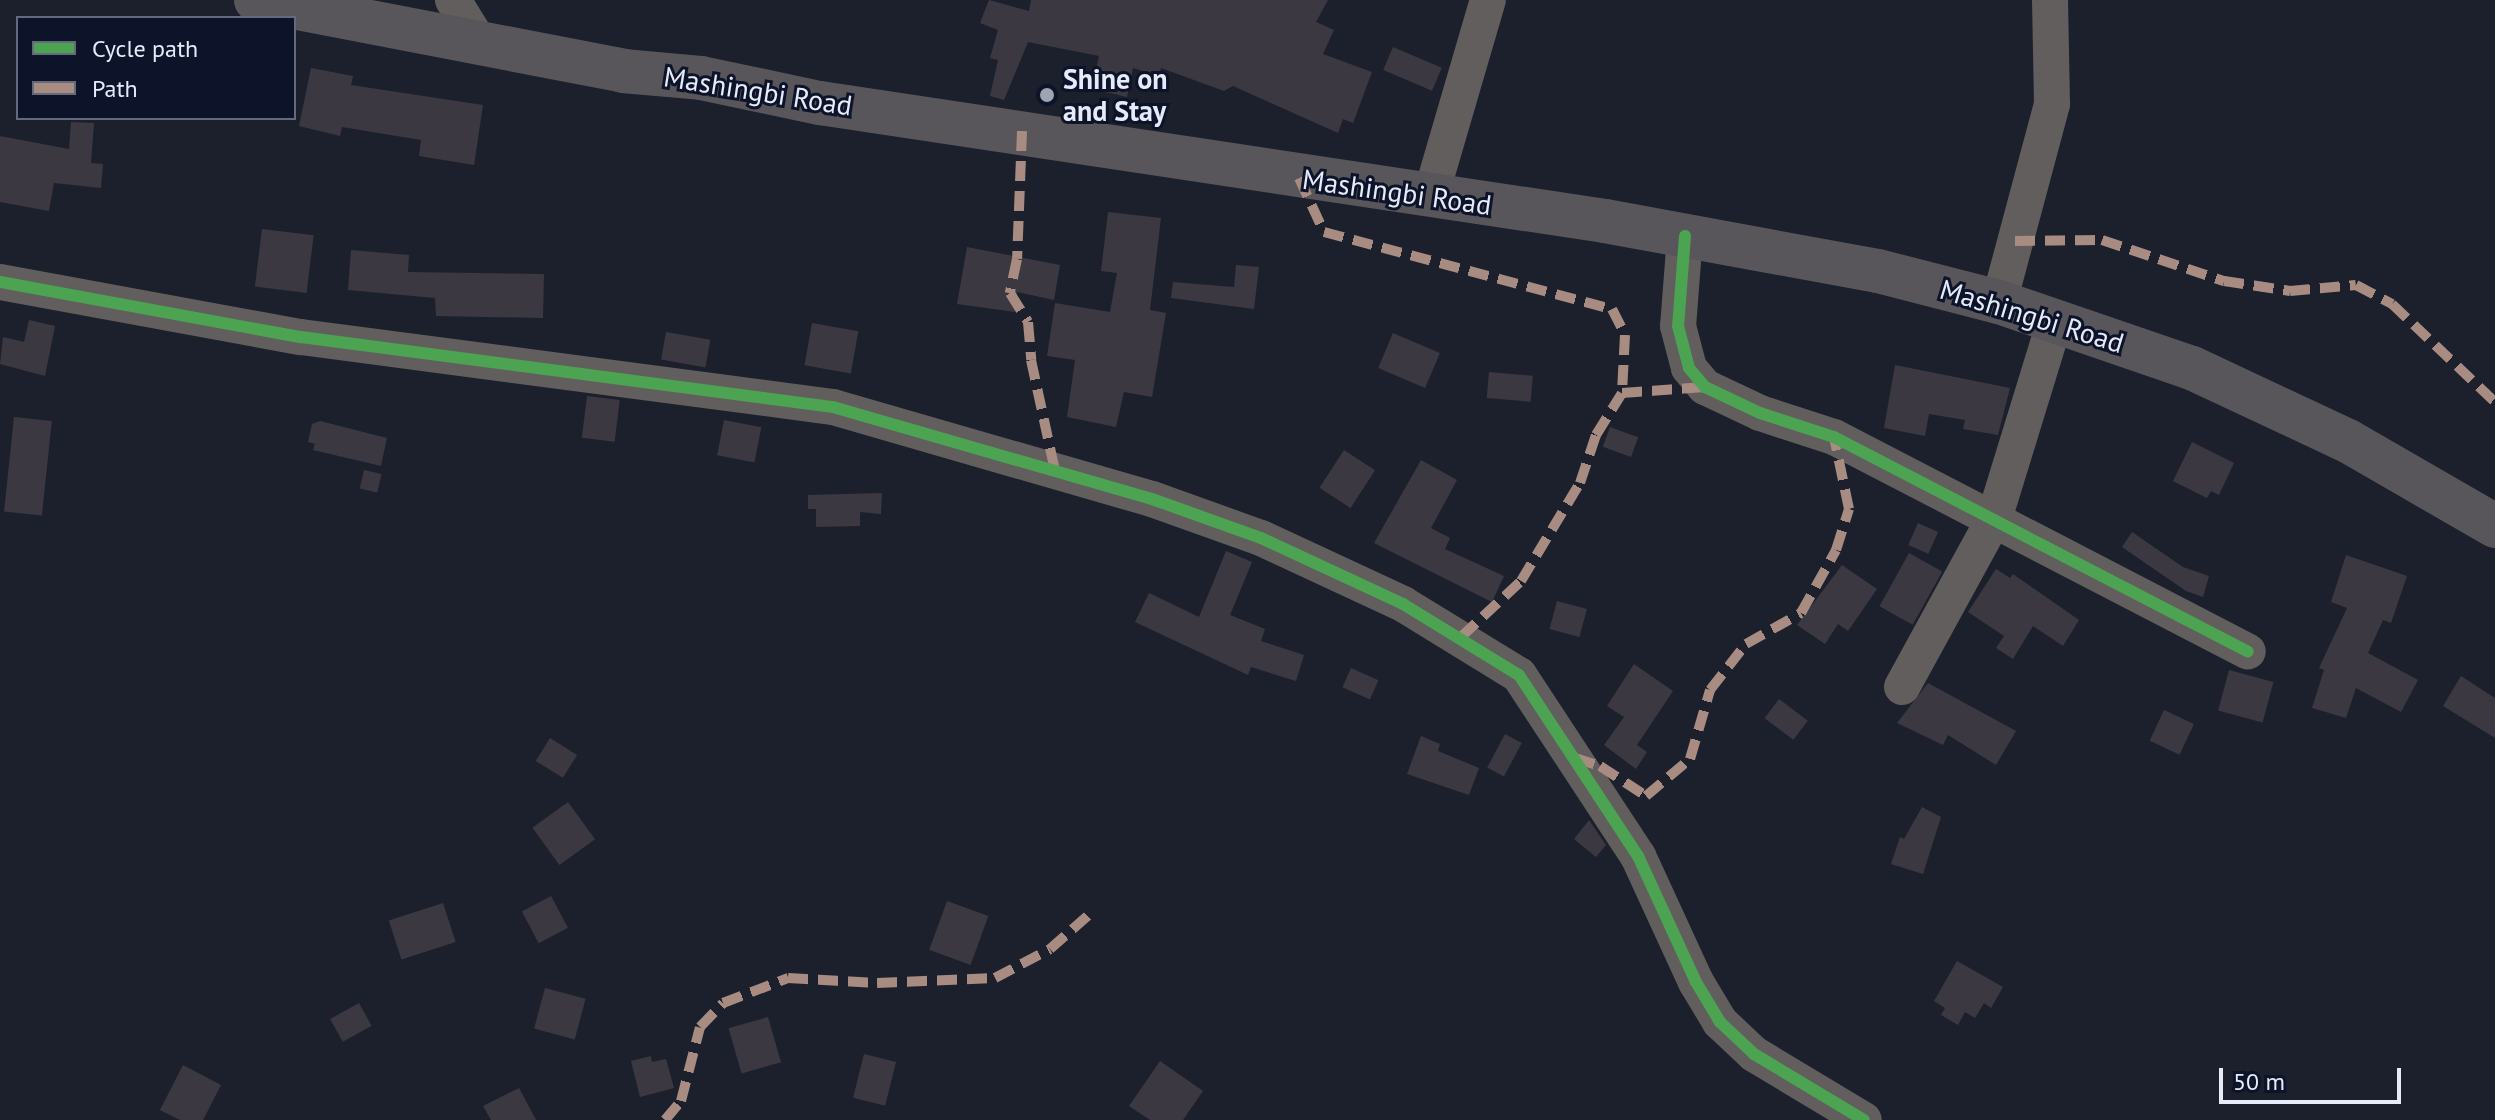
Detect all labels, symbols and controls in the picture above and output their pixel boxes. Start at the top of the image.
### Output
legend [16,16,296,120]
text: Cycle path [92,33,198,64]
street label: Mashingbi Road [661,60,855,122]
place label: Shine on and Stay [1063,62,1167,128]
text: Path [92,73,138,104]
marker: Shine on and Stay [1038,86,1056,104]
street label: Mashingbi Road [1300,162,1494,222]
street label: Mashingbi Road [1936,272,2128,360]
scale bar [2223,1052,2405,1102]
text: 50 m [2233,1066,2285,1097]

